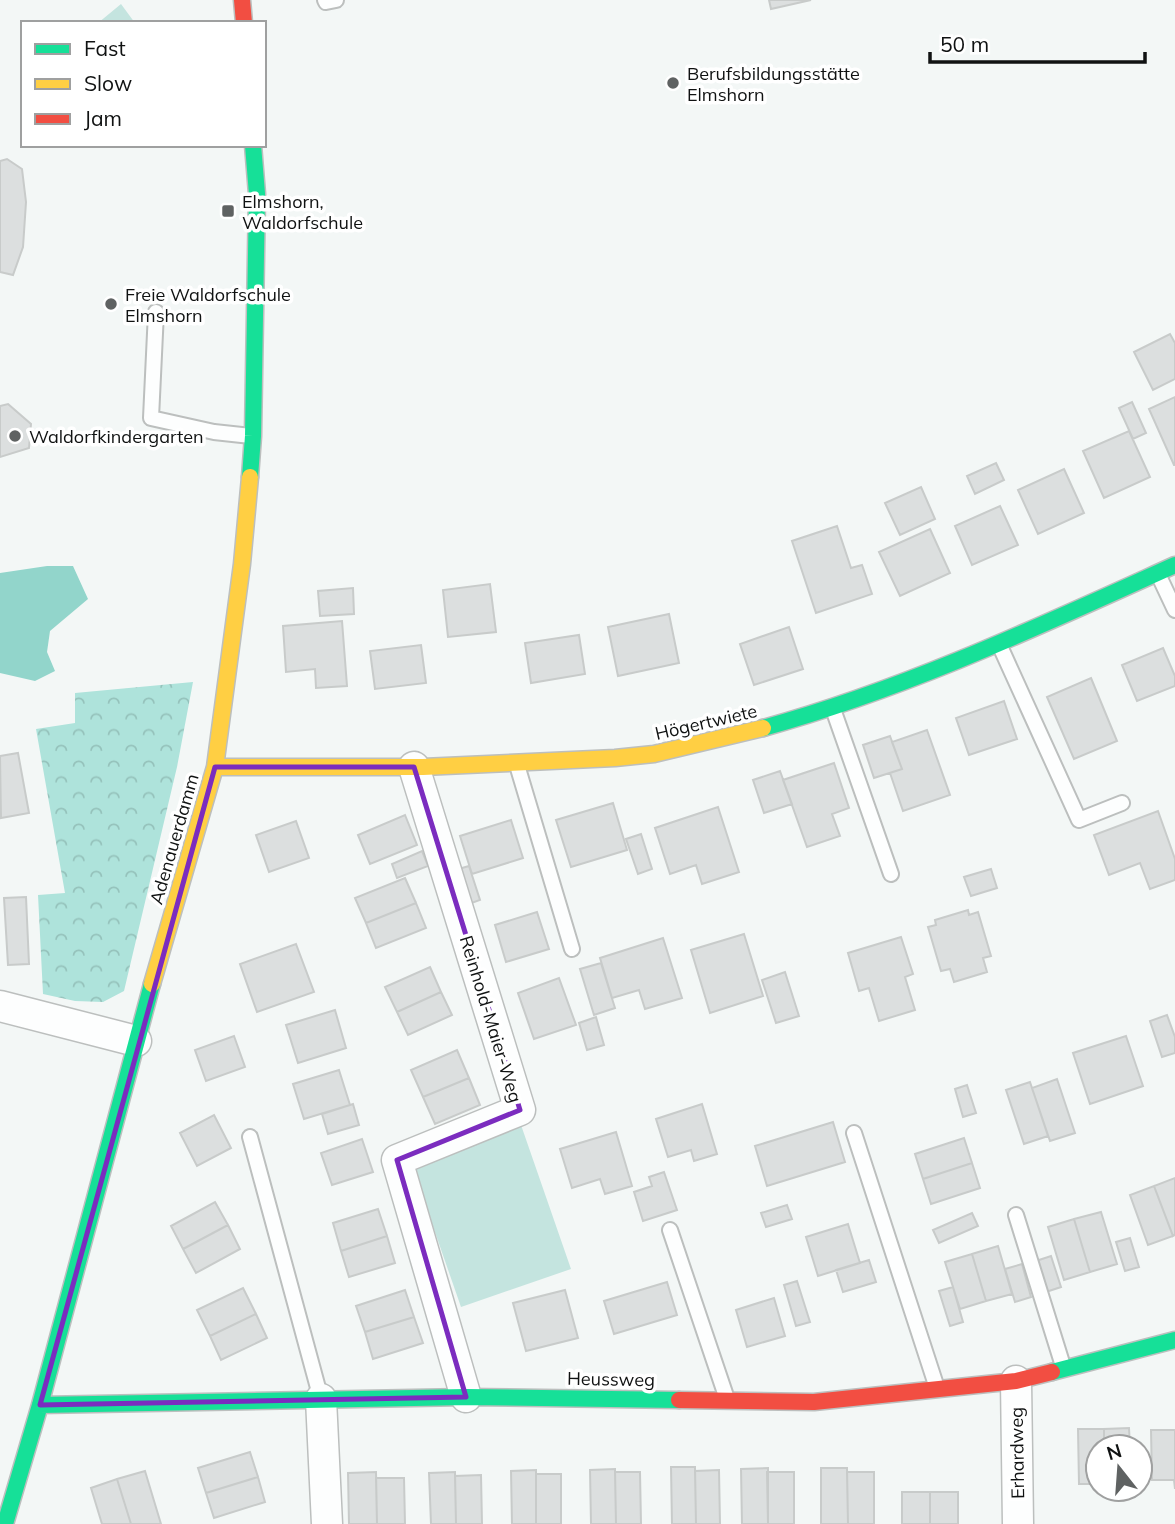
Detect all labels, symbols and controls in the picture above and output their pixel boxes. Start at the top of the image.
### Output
legend [21,21,266,147]
scale bar [930,21,1145,65]
text: 50 m [940,31,989,57]
text: Fast [84,35,126,61]
place label: Berufsbildungsstätte Elmshorn [687,62,860,106]
text: Slow [84,70,132,96]
marker: Berufsbildungsstätte Elmshorn [665,75,681,91]
text: Jam [84,105,122,131]
place label: Elmshorn, Waldorfschule [242,190,363,234]
marker: Elmshorn, Waldorfschule [220,203,236,219]
place label: Freie Waldorfschule Elmshorn [125,283,291,327]
marker: Freie Waldorfschule Elmshorn [103,296,119,312]
place label: Waldorfkindergarten [29,425,204,448]
marker: Waldorfkindergarten [7,428,23,444]
street label: Högertwiete [653,699,759,745]
street label: Adenauerdamm [144,771,204,907]
street label: Reinhold-Maier-Weg [455,933,527,1105]
street label: Heussweg [567,1367,655,1391]
street label: Erhardweg [1005,1407,1029,1499]
north arrow [1084,1433,1154,1503]
text: N [1104,1438,1124,1465]

